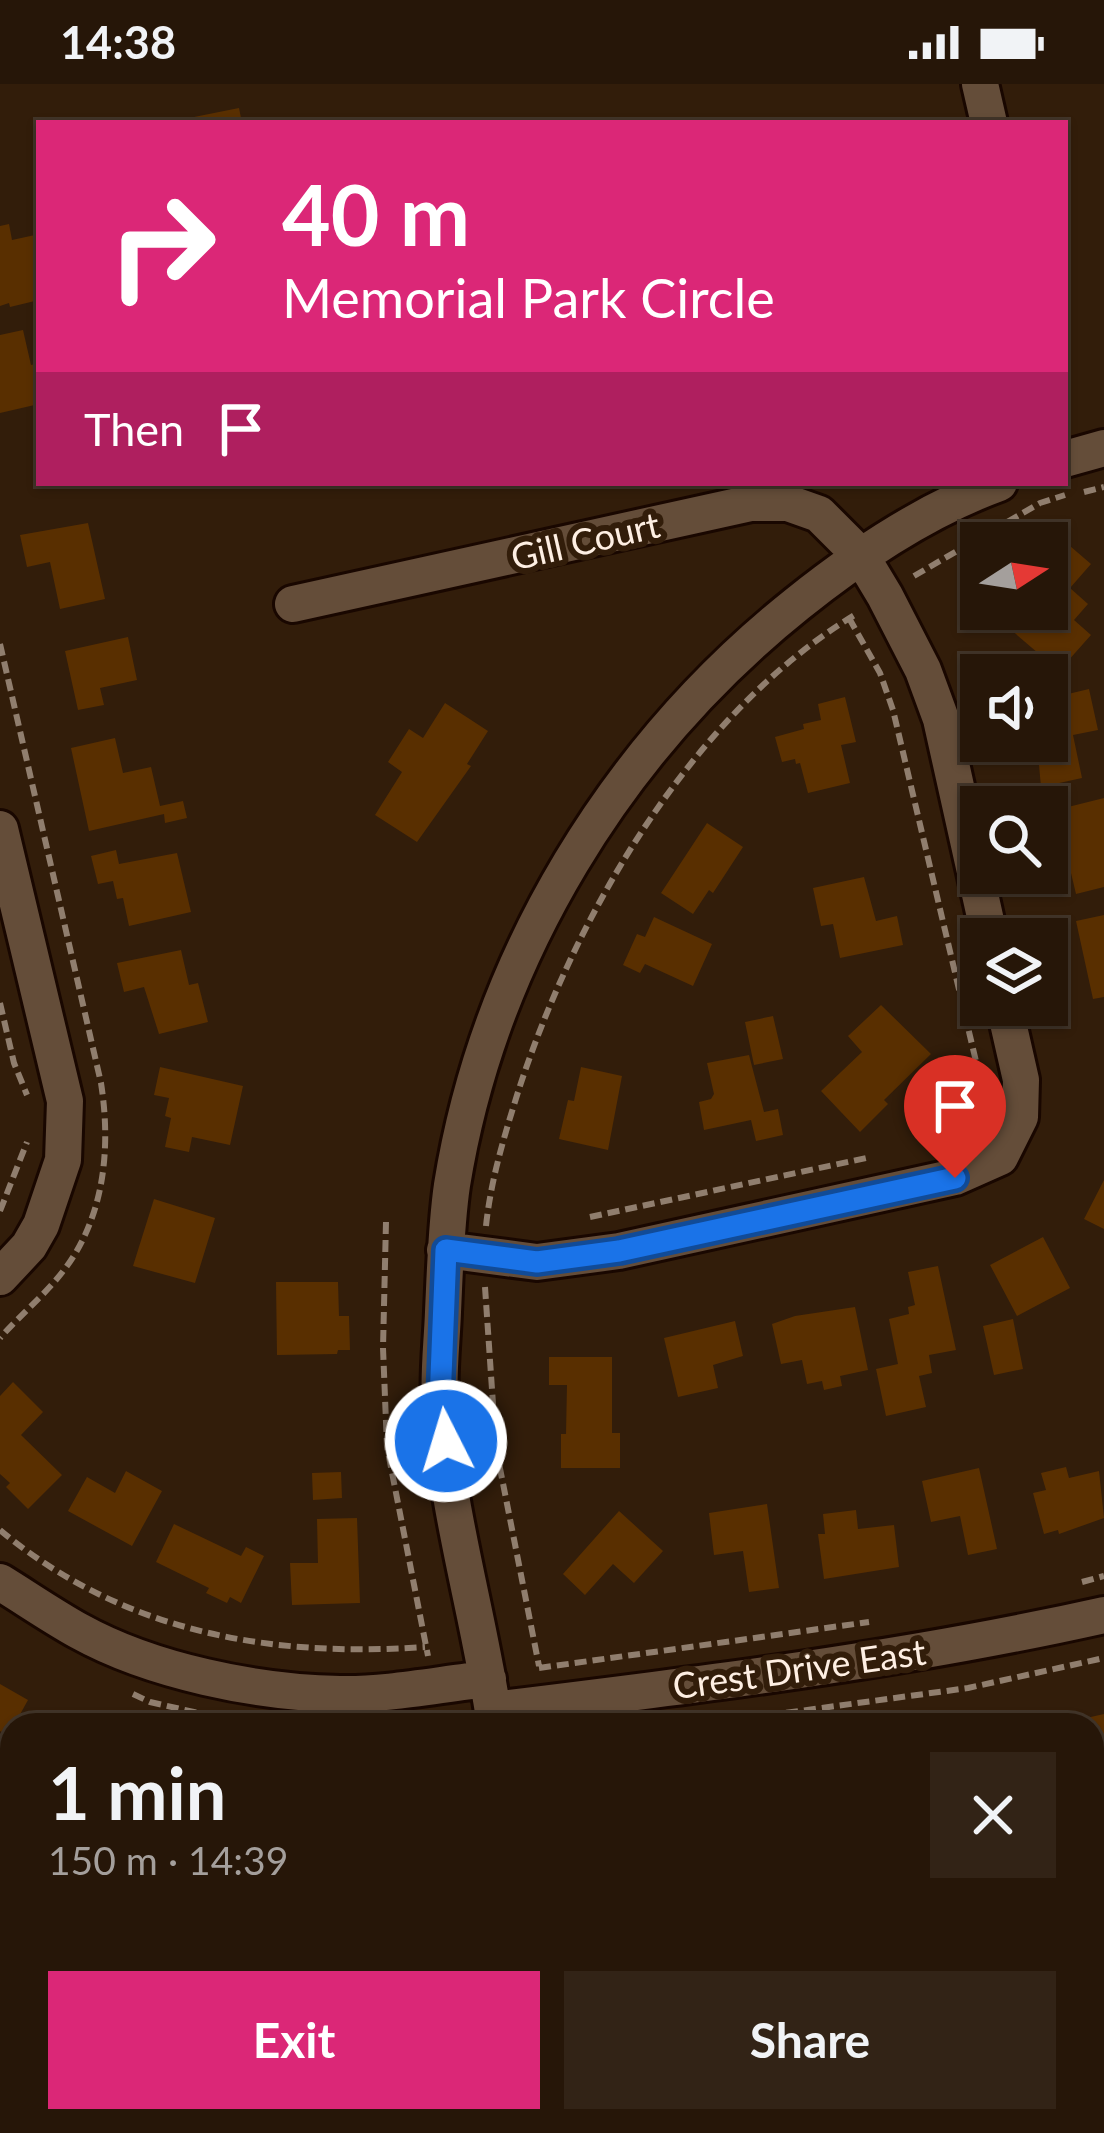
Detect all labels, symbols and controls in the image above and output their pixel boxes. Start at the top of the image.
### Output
text: 14:38 [60,15,176,69]
text: 40 m [282,163,470,264]
icon: right [84,168,240,324]
text: Memorial Park Circle [282,265,775,330]
icon: arrive [208,396,274,462]
text: Then [84,402,184,456]
street label: Gill Court [506,502,664,578]
north arrow [960,522,1068,630]
map controls [960,522,1068,1026]
button: sound [960,654,1068,762]
button: search [960,786,1068,894]
button: layers [960,918,1068,1026]
pin [904,1055,1006,1178]
icon: arrive [922,1073,988,1139]
position arrow [383,1378,509,1504]
street label: Crest Drive East [670,1628,928,1708]
text: 1 min [48,1749,226,1835]
button: close [930,1752,1056,1878]
text: 150 m · 14:39 [48,1837,288,1883]
button: Exit [48,1971,540,2109]
button: Share [564,1971,1056,2109]

